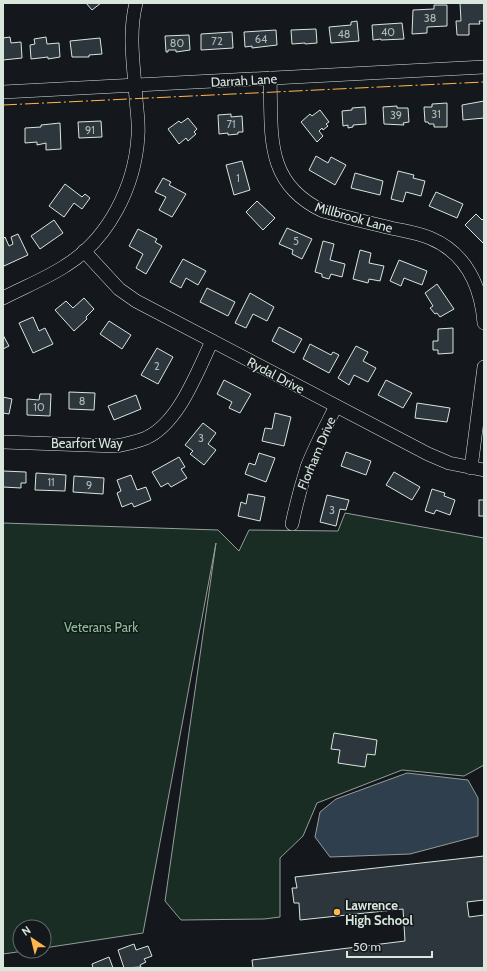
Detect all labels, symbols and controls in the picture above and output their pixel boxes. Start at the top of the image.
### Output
house number: 38 [424,11,436,25]
house number: 40 [381,25,395,39]
house number: 48 [337,27,351,41]
house number: 64 [255,32,268,46]
house number: 72 [211,34,223,48]
house number: 80 [170,36,184,50]
street label: Darrah Lane [210,70,278,90]
house number: 31 [431,107,441,121]
house number: 39 [390,108,402,122]
house number: 71 [226,117,236,131]
house number: 91 [85,123,95,137]
house number: 1 [236,171,240,185]
street label: Millbrook Lane [313,198,395,236]
house number: 5 [293,234,299,248]
street label: Rydal Drive [245,353,308,397]
house number: 2 [154,359,160,373]
house number: 8 [79,394,85,408]
house number: 10 [33,400,45,414]
street label: Florham Drive [293,414,339,492]
house number: 3 [198,431,204,445]
street label: Bearfort Way [51,435,123,451]
house number: 11 [47,475,55,489]
house number: 9 [86,478,92,492]
house number: 3 [329,503,335,517]
park label: Veterans Park [64,619,138,635]
place label: Lawrence High School [345,897,414,928]
marker: Lawrence High School [332,907,342,917]
north arrow [12,919,52,959]
text: N [19,923,33,939]
scale bar [347,933,432,959]
text: 50 m [353,939,381,954]

